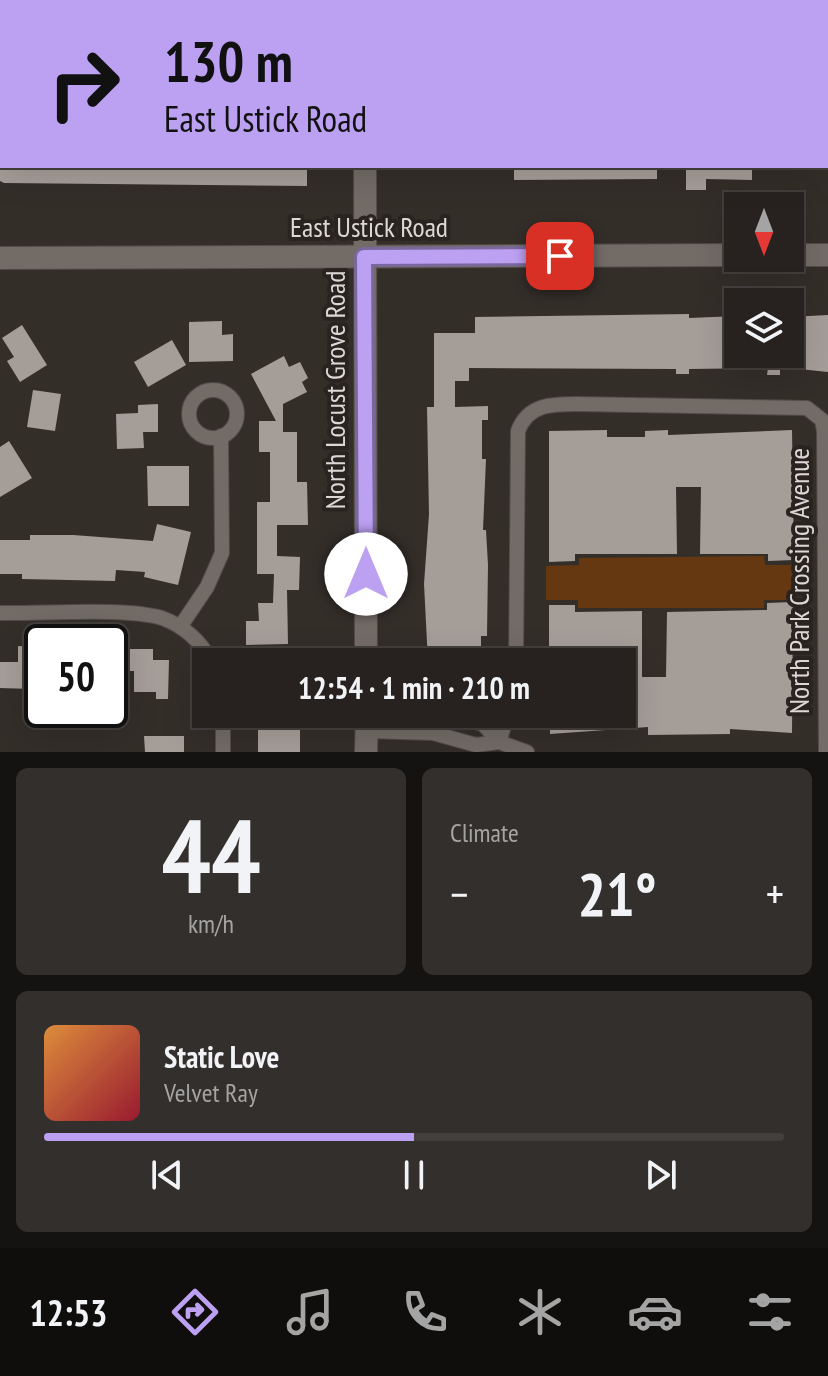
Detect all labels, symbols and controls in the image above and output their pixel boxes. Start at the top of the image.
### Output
text: 130 m [164,25,293,97]
icon: right [32,32,136,136]
text: East Ustick Road [164,95,367,142]
north arrow [724,192,804,272]
map controls [724,192,804,368]
street label: East Ustick Road [290,208,448,245]
pin [526,222,594,290]
icon: arrive [538,234,582,278]
street label: North Locust Grove Road [316,271,353,509]
button: layers [724,288,804,368]
street label: North Park Crossing Avenue [780,448,817,714]
position arrow [324,532,408,616]
speed limit sign: 50 [24,624,128,728]
text: 12:54 · 1 min · 210 m [298,668,530,707]
text: 44 [161,787,261,922]
text: Climate [450,816,519,849]
text: 21° [577,855,657,933]
text: − [450,865,468,922]
text: + [766,865,784,922]
text: km/h [188,907,234,940]
text: Static Love [164,1037,279,1076]
text: Velvet Ray [164,1076,258,1109]
icon: previous [145,1153,189,1197]
icon: pause [392,1153,436,1197]
icon: next [639,1153,683,1197]
icon: directions [167,1284,223,1340]
icon: music [282,1284,338,1340]
icon: phone [397,1284,453,1340]
icon: climate [512,1284,568,1340]
icon: car [627,1284,683,1340]
icon: filters [742,1284,798,1340]
text: 12:53 [30,1289,107,1336]

